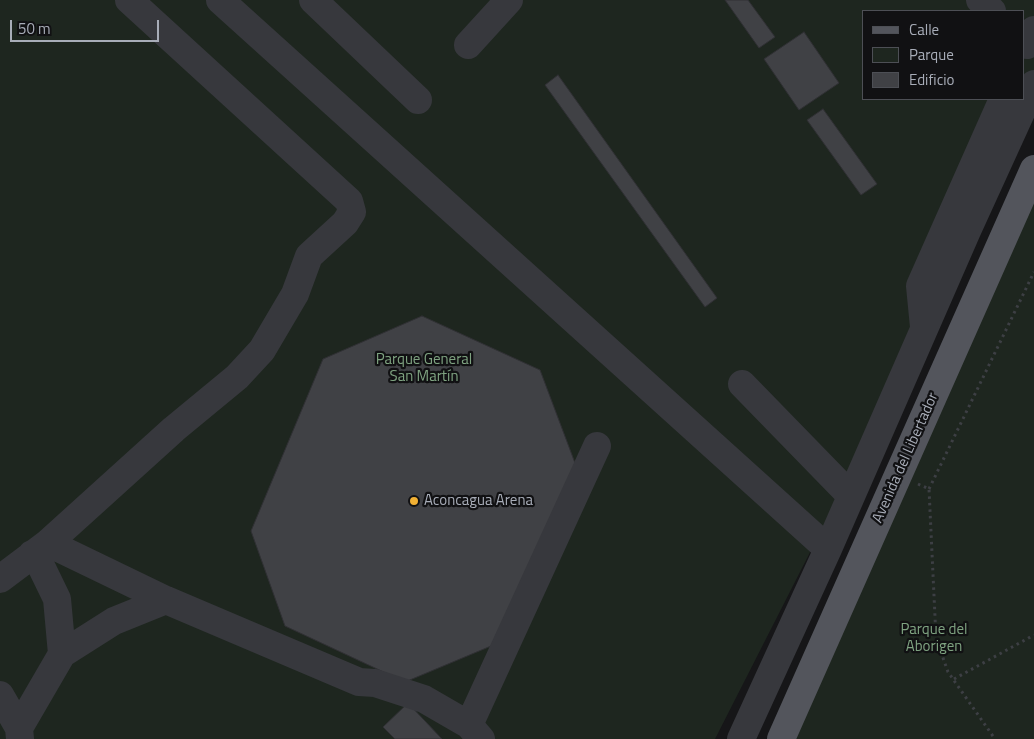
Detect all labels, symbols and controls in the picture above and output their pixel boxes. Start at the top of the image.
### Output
scale bar [12,10,161,42]
legend [862,10,1024,100]
text: 50 m [18,17,51,40]
text: Calle [909,18,939,41]
text: Parque [909,43,954,66]
text: Edificio [909,68,954,91]
park label: Parque General San Martín [376,351,472,386]
street label: Avenida del Libertador [869,390,943,526]
place label: Aconcagua Arena [424,492,533,510]
marker: Aconcagua Arena [408,495,420,507]
park label: Parque del Aborigen [900,621,968,656]

